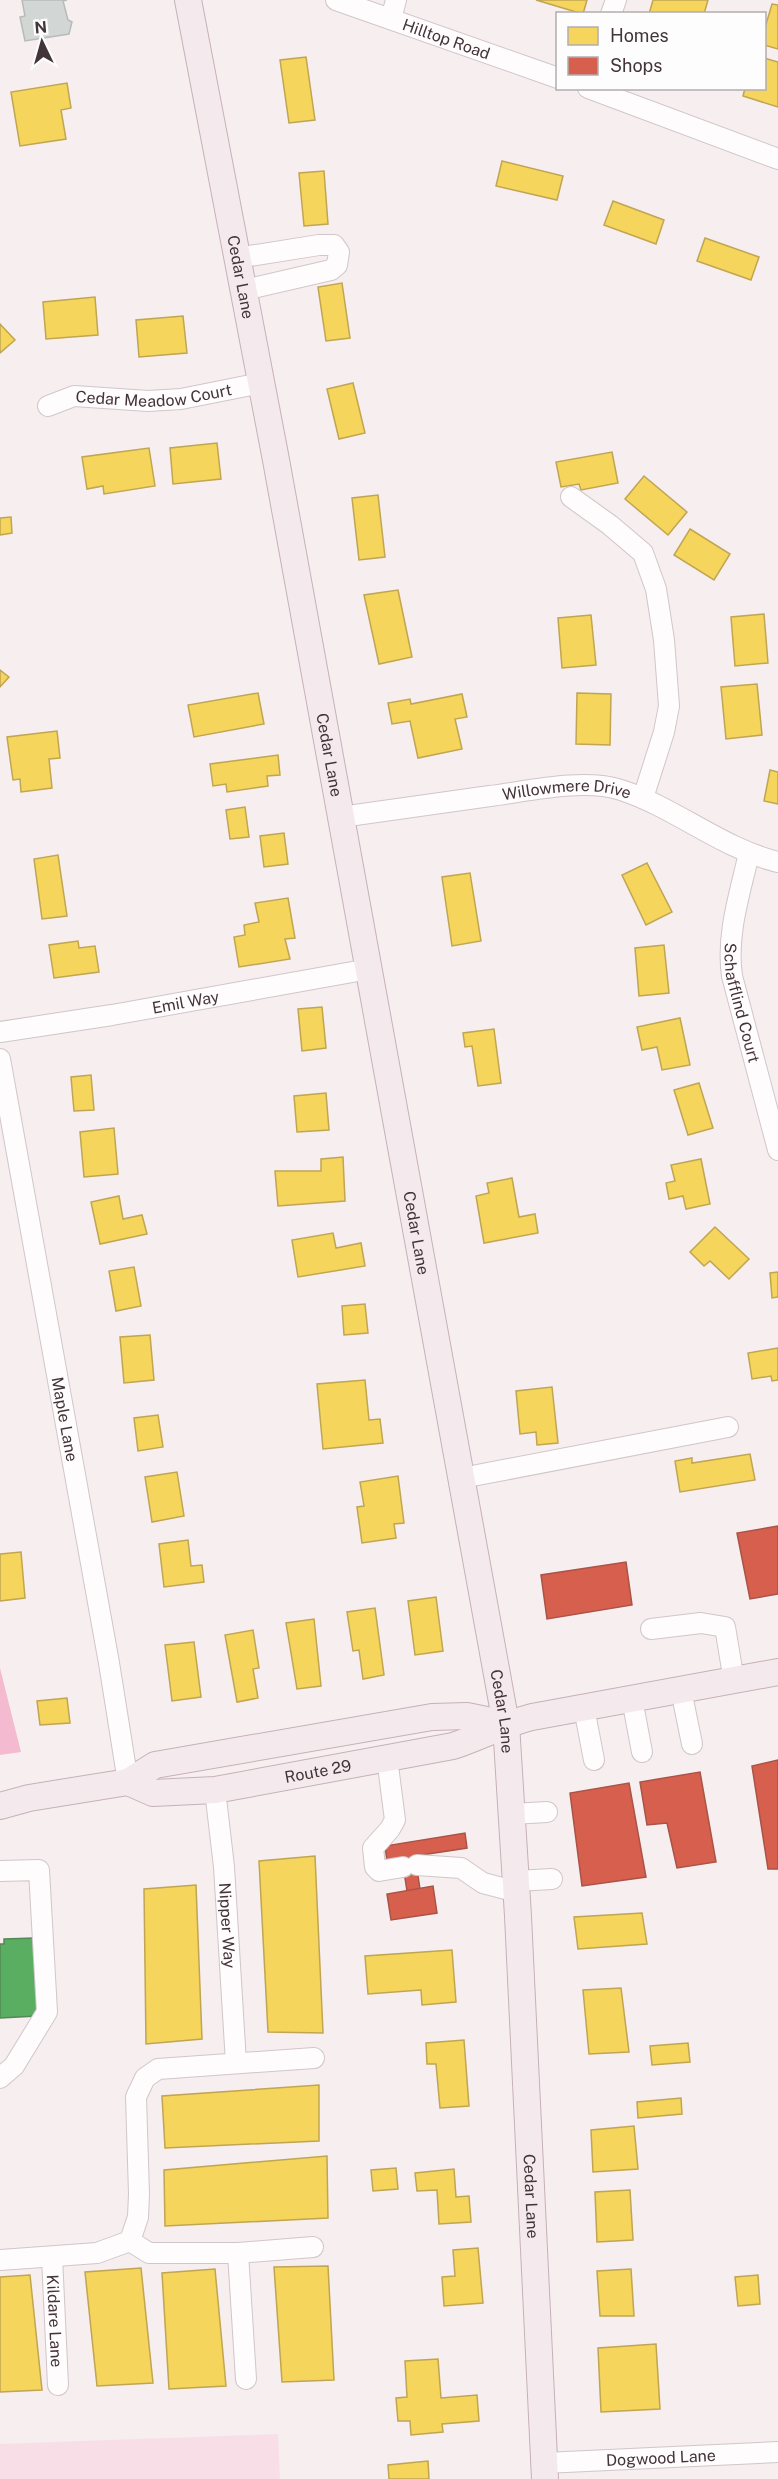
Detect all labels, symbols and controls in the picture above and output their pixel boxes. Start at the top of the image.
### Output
north arrow [12,12,72,72]
legend [556,12,766,90]
street label: Hilltop Road [400,15,493,63]
text: N [34,18,48,38]
text: Homes [610,25,669,46]
text: Shops [610,55,662,76]
street label: Cedar Lane [223,234,258,320]
street label: Cedar Meadow Court [75,380,233,411]
street label: Cedar Lane [312,711,346,798]
street label: Willowmere Drive [501,776,634,804]
street label: Schafflind Court [720,942,764,1065]
street label: Emil Way [151,987,221,1018]
street label: Cedar Lane [399,1190,433,1276]
street label: Maple Lane [48,1375,81,1463]
street label: Cedar Lane [486,1668,517,1754]
street label: Route 29 [283,1756,353,1787]
street label: Nipper Way [215,1882,239,1969]
street label: Cedar Lane [519,2153,542,2239]
street label: Kildare Lane [43,2274,66,2368]
street label: Dogwood Lane [605,2446,716,2470]

